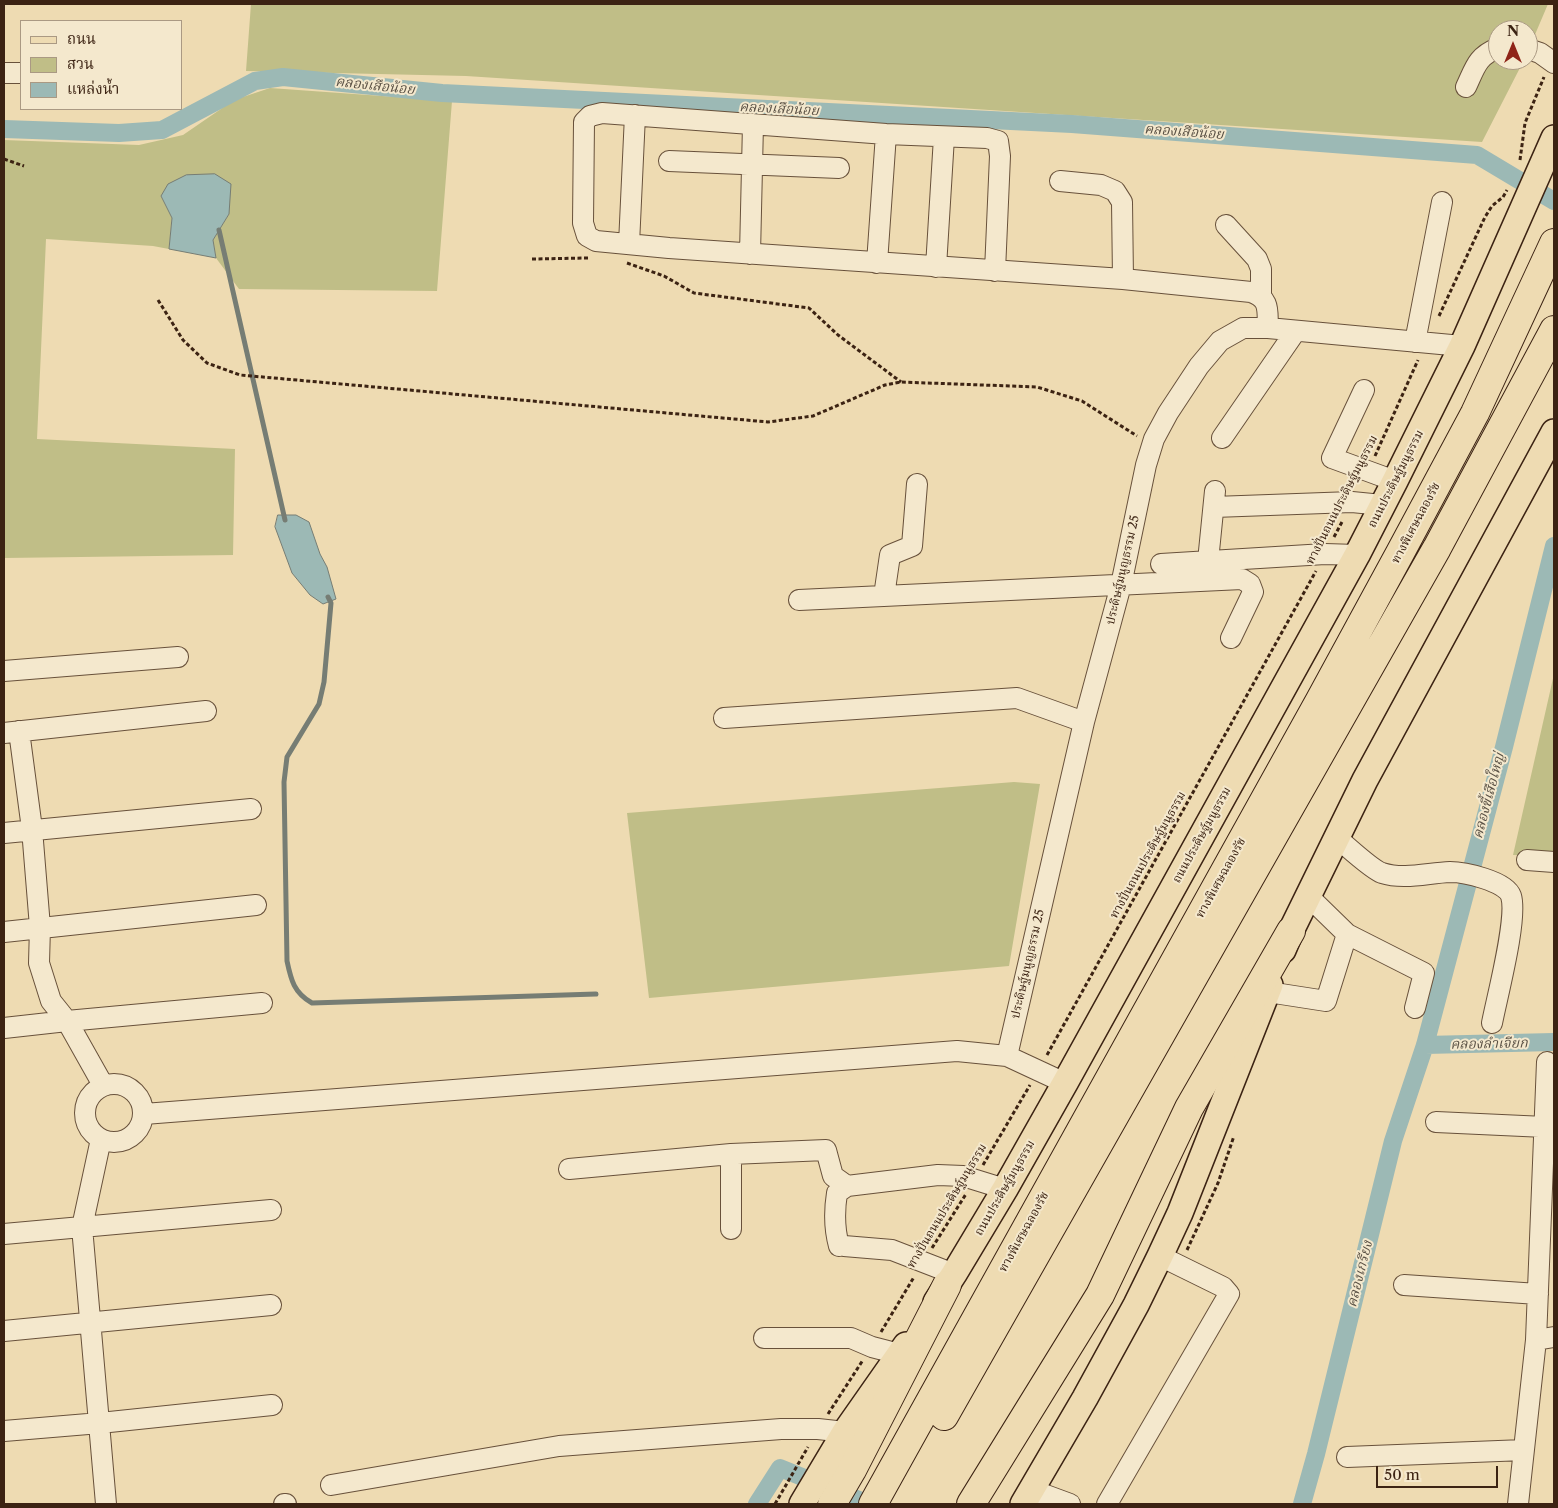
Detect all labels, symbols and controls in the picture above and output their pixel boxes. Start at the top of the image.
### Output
legend [20,20,182,110]
north arrow [1488,20,1538,70]
text: N [1507,22,1519,40]
text: ถนน [67,29,96,48]
text: สวน [67,54,94,73]
water label: คลองเสือน้อย [335,73,415,99]
text: แหล่งน้ำ [67,79,119,98]
water label: คลองเสือน้อย [739,99,819,119]
water label: คลองเสือน้อย [1144,121,1224,143]
street label: ถนนประดิษฐ์มนูธรรม [1365,428,1427,530]
street label: ทางปั่นถนนประดิษฐ์มนูธรรม [1303,433,1381,567]
street label: ทางพิเศษฉลองรัช [1389,480,1443,566]
street label: ประดิษฐ์มนูญธรรม 25 [1103,514,1143,626]
water label: คลองขี้เสือใหญ่ [1470,751,1508,841]
street label: ถนนประดิษฐ์มนูธรรม [1170,784,1234,886]
street label: ทางปั่นถนนประดิษฐ์มนูธรรม [1107,789,1189,921]
street label: ทางพิเศษฉลองรัช [1193,835,1249,921]
street label: ประดิษฐ์มนูญธรรม 25 [1008,908,1048,1020]
water label: คลองลำเจียก [1450,1035,1528,1053]
street label: ถนนประดิษฐ์มนูธรรม [972,1138,1038,1238]
street label: ทางปั่นถนนประดิษฐ์มนูธรรม [904,1141,990,1271]
street label: ทางพิเศษฉลองรัช [996,1189,1052,1275]
water label: คลองเกรียง [1344,1239,1376,1309]
scale bar [1378,1456,1500,1488]
text: 50 m [1384,1465,1420,1484]

